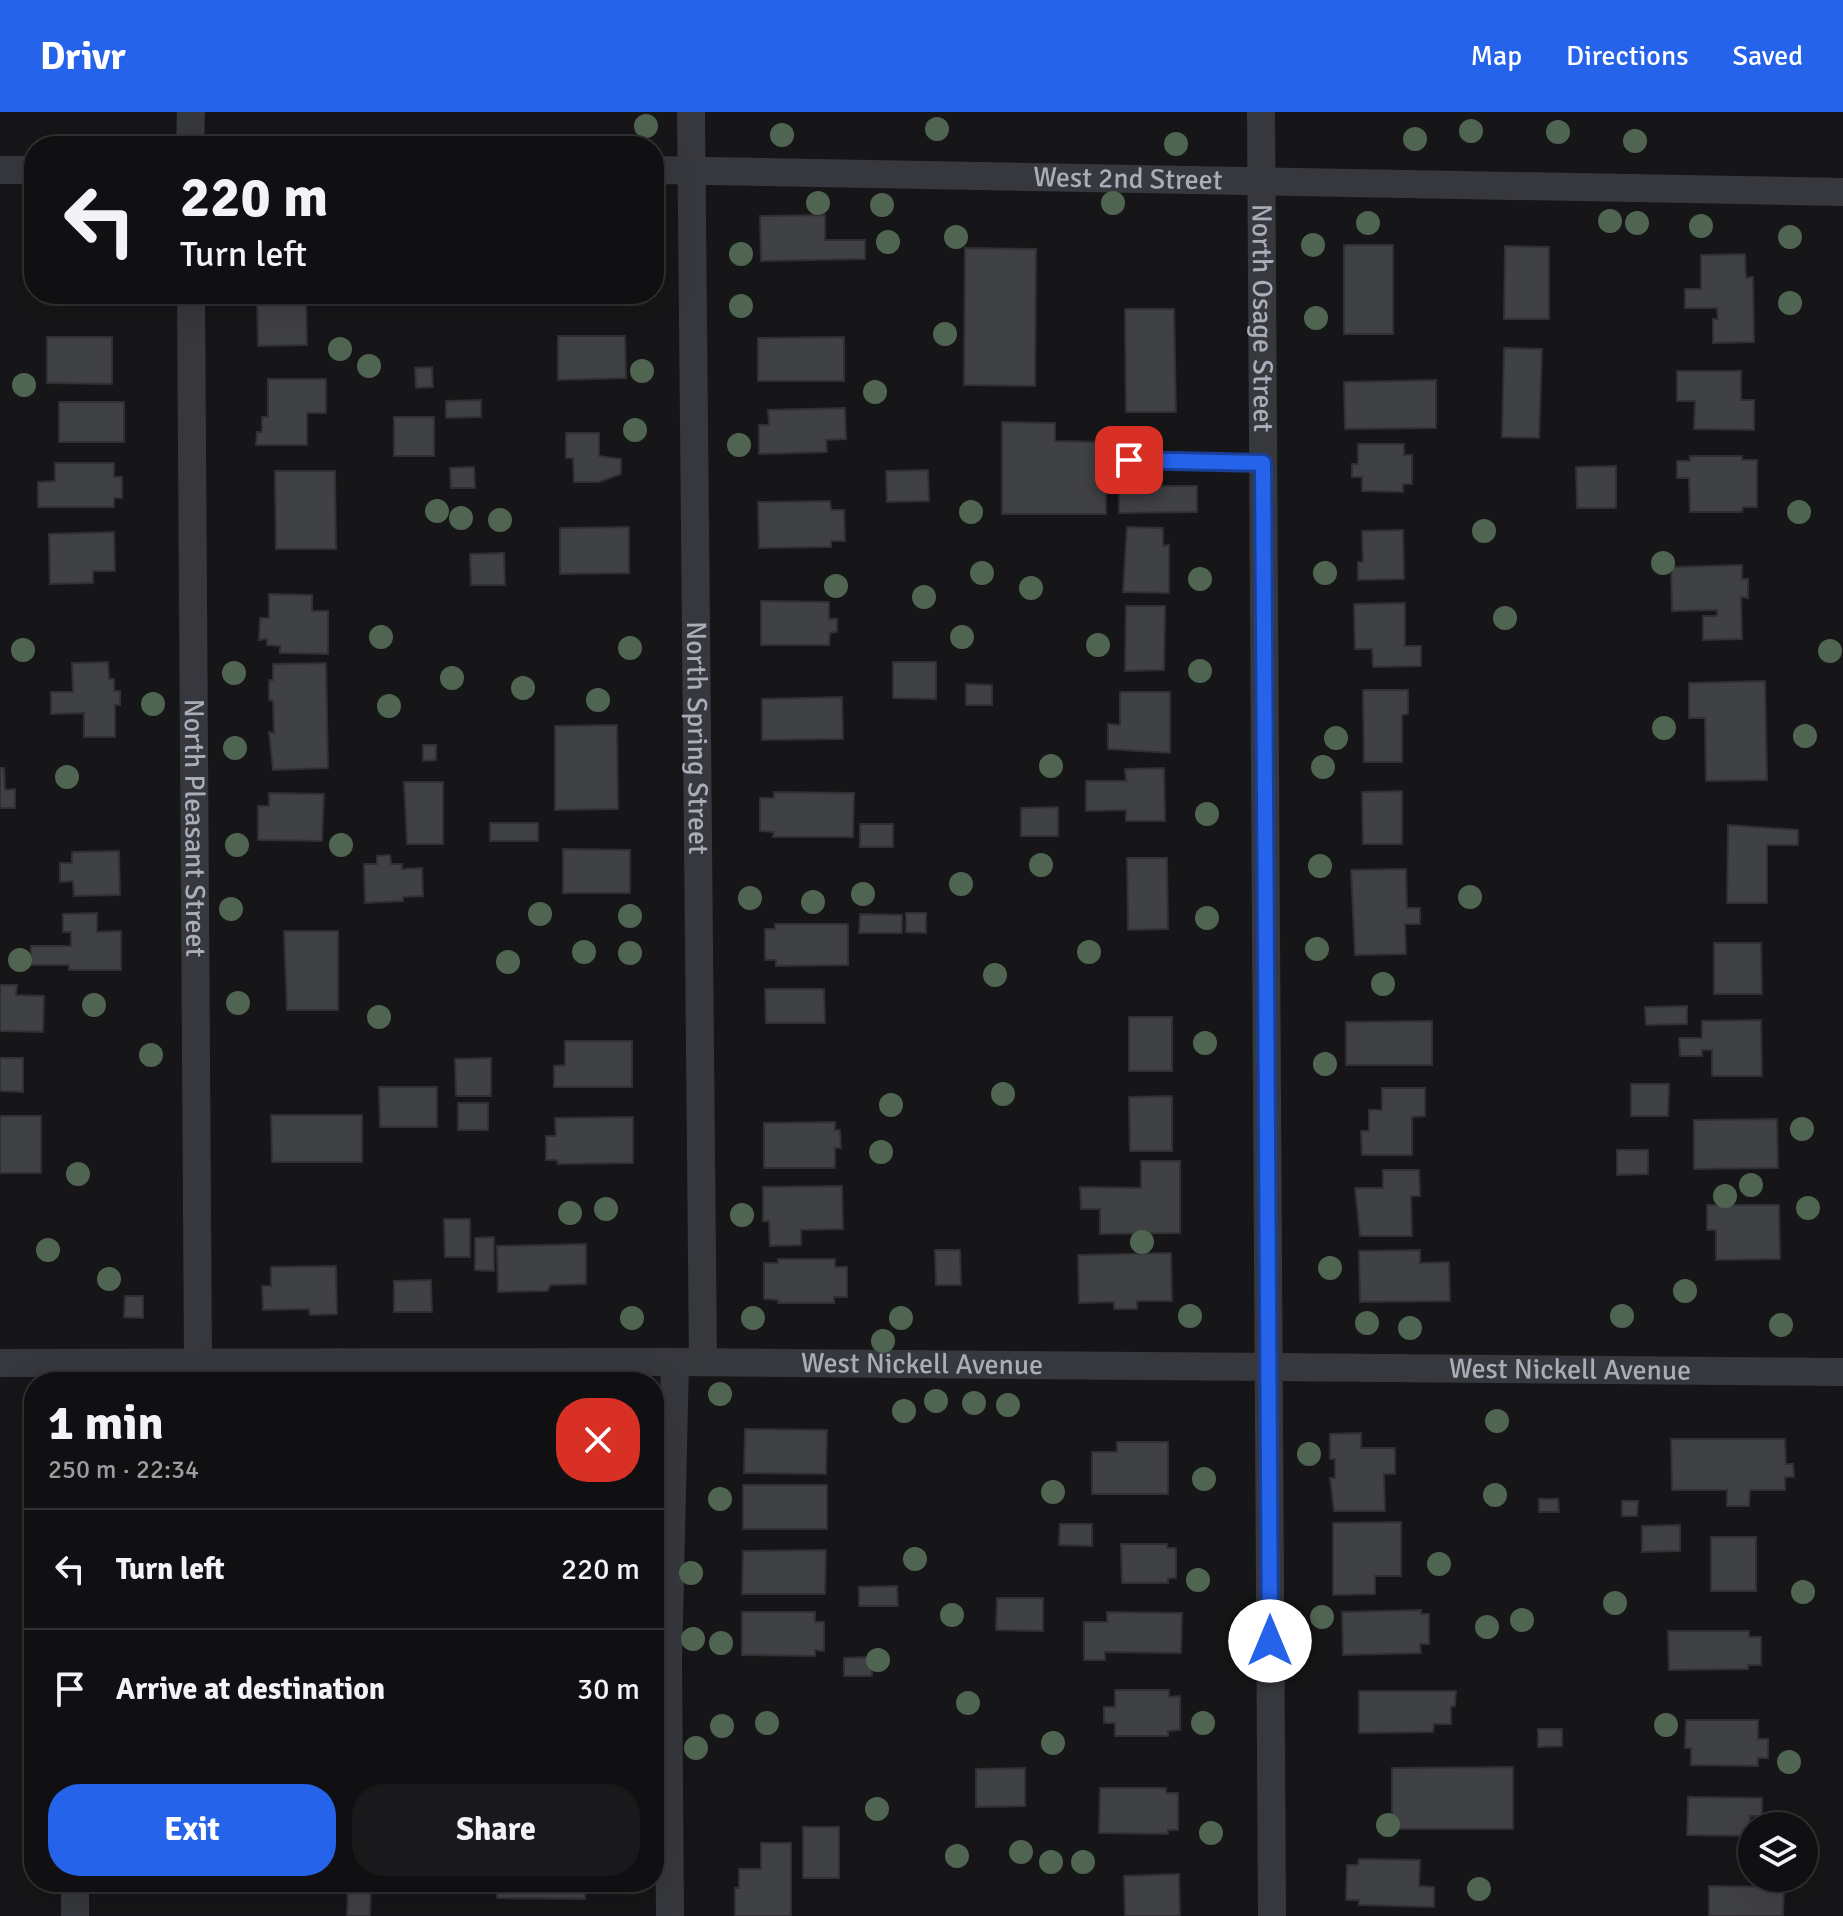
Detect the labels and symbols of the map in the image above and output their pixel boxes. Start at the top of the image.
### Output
street label: West 2nd Street [1033,160,1223,198]
street label: North Osage Street [1245,204,1280,433]
pin [1095,426,1163,494]
street label: North Spring Street [679,621,715,855]
street label: North Pleasant Street [177,699,212,958]
street label: West Nickell Avenue [801,1346,1043,1382]
street label: West Nickell Avenue [1449,1352,1691,1388]
position arrow [1228,1599,1312,1683]

